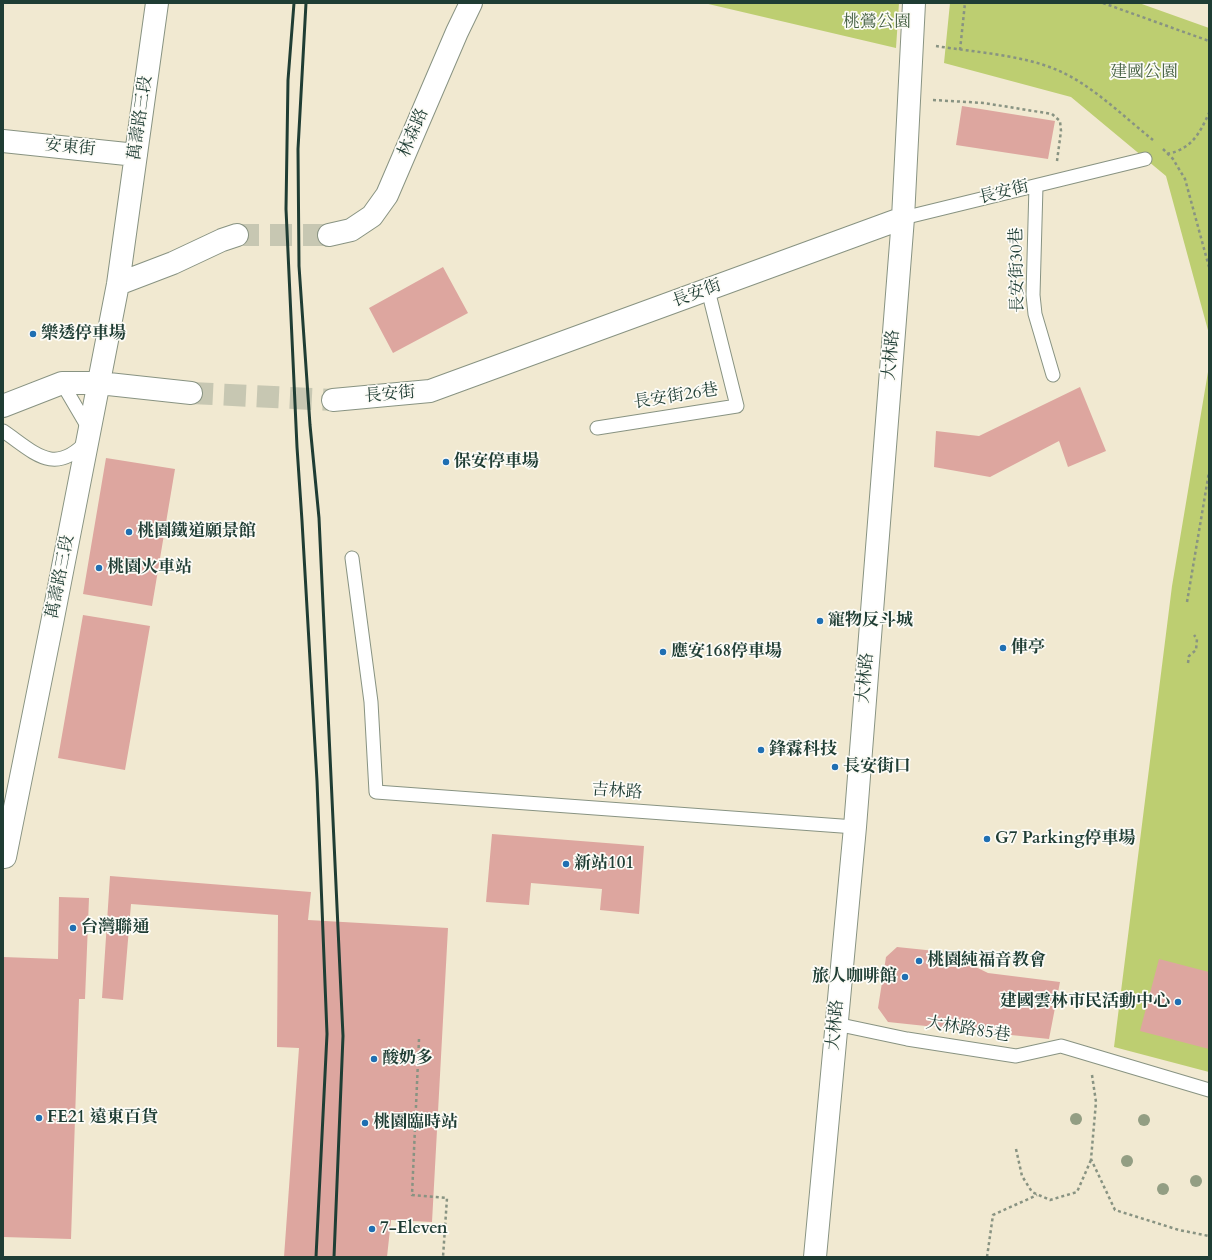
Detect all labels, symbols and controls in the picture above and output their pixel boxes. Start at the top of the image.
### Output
park label: 桃鶯公園 [843,13,911,33]
park label: 建國公園 [1110,63,1178,83]
street label: 萬壽路三段 [125,74,157,162]
street label: 林森路 [395,106,433,160]
street label: 安東街 [44,135,96,161]
street label: 長安街 [977,177,1031,209]
street label: 長安街30巷 [1007,227,1029,313]
street label: 長安街 [670,276,724,312]
place label: 樂透停車場 [41,324,126,344]
marker: 樂透停車場 [28,329,38,339]
street label: 大林路 [880,329,904,381]
street label: 長安街26巷 [632,380,720,414]
street label: 長安街 [364,383,416,407]
place label: 保安停車場 [454,452,539,472]
marker: 保安停車場 [441,457,451,467]
place label: 桃園鐵道願景館 [137,522,256,542]
marker: 桃園鐵道願景館 [124,527,134,537]
street label: 萬壽路三段 [43,533,79,621]
place label: 桃園火車站 [107,558,192,578]
marker: 桃園火車站 [94,563,104,573]
place label: 寵物反斗城 [828,611,913,631]
marker: 寵物反斗城 [815,616,825,626]
place label: 俥亭 [1011,638,1045,658]
place label: 應安168停車場 [671,642,782,662]
marker: 俥亭 [998,643,1008,653]
marker: 應安168停車場 [658,647,668,657]
street label: 大林路 [854,652,878,704]
place label: 鋒霖科技 [769,740,837,760]
marker: 鋒霖科技 [756,745,766,755]
place label: 長安街口 [843,757,911,777]
marker: 長安街口 [830,762,840,772]
street label: 吉林路 [591,780,643,804]
place label: G7 Parking停車場 [995,829,1135,849]
marker: G7 Parking停車場 [982,834,992,844]
place label: 新站101 [574,854,634,874]
marker: 新站101 [561,859,571,869]
place label: 台灣聯通 [81,918,149,938]
marker: 台灣聯通 [68,923,78,933]
place label: 桃園純福音教會 [927,951,1046,971]
marker: 桃園純福音教會 [914,956,924,966]
place label: 旅人咖啡館 [812,967,897,987]
marker: 旅人咖啡館 [900,972,910,982]
place label: 建國雲林市民活動中心 [1000,992,1170,1012]
marker: 建國雲林市民活動中心 [1173,997,1183,1007]
street label: 大林路 [824,999,848,1051]
street label: 大林路85巷 [924,1013,1012,1047]
place label: 酸奶多 [382,1049,433,1069]
marker: 酸奶多 [369,1054,379,1064]
place label: FE21 遠東百貨 [47,1108,158,1128]
marker: FE21 遠東百貨 [34,1113,44,1123]
place label: 桃園臨時站 [373,1113,458,1133]
marker: 桃園臨時站 [360,1118,370,1128]
place label: 7-Eleven [380,1219,448,1239]
marker: 7-Eleven [367,1224,377,1234]

